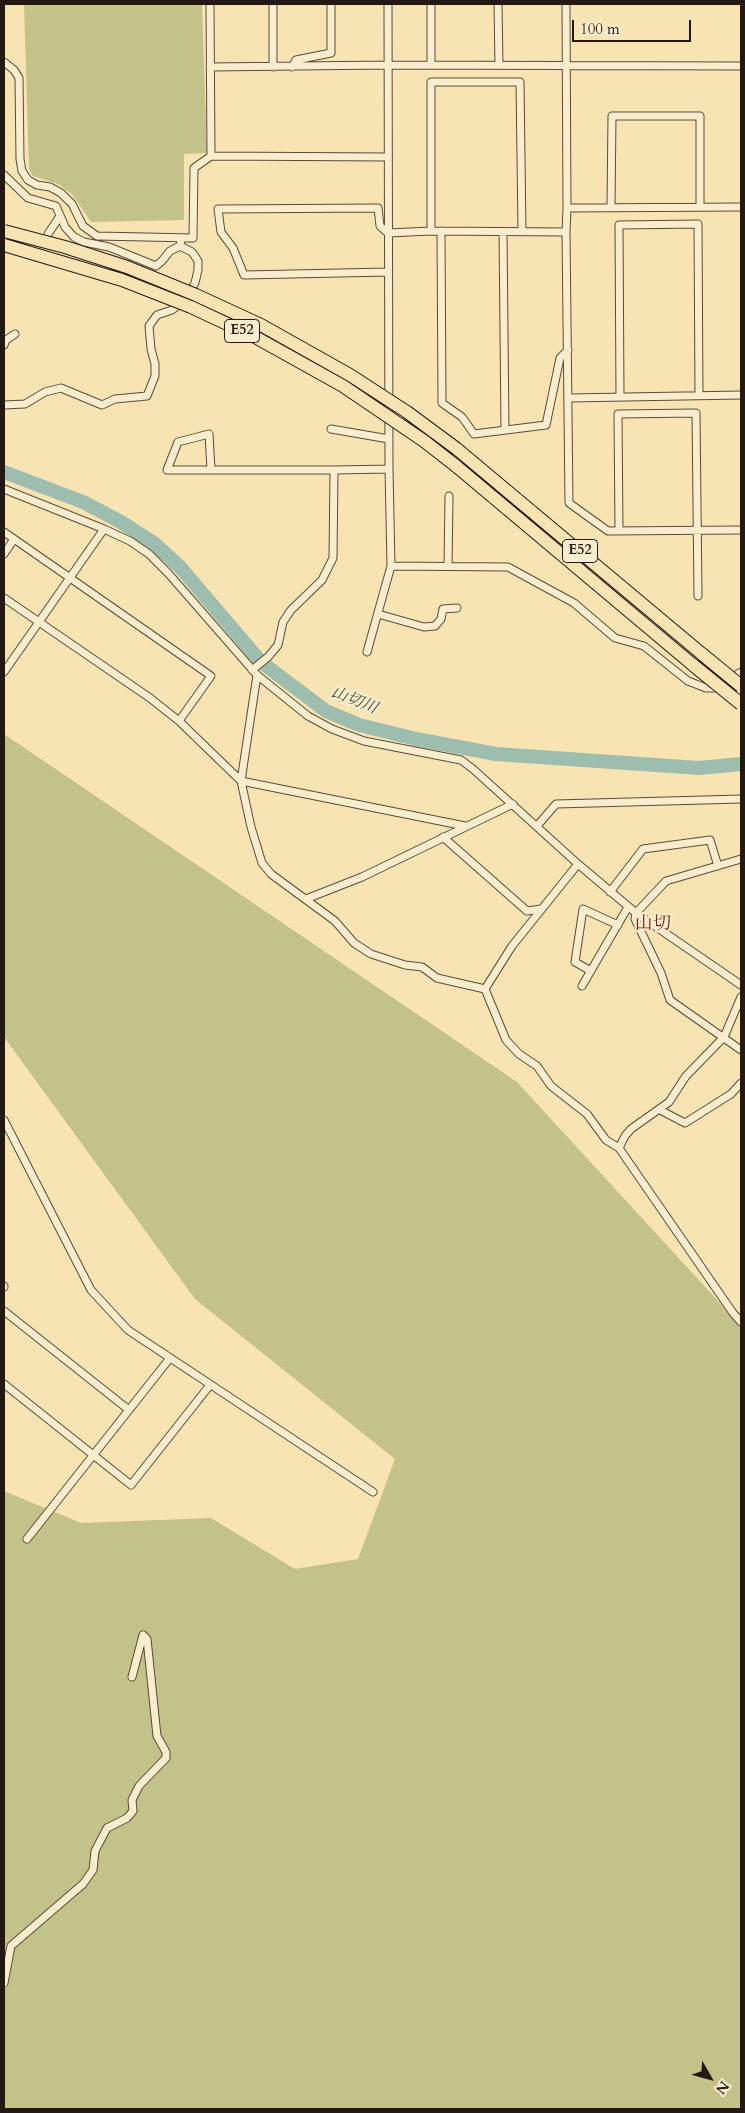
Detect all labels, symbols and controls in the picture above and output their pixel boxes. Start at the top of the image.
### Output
scale bar [575,10,694,42]
text: 100 m [580,19,620,39]
road number: E52 [224,320,260,342]
road number: E52 [562,540,598,562]
water label: 山切川 [328,683,380,719]
district label: 山切 [635,914,671,936]
north arrow [685,2053,735,2103]
text: N [711,2077,733,2098]

